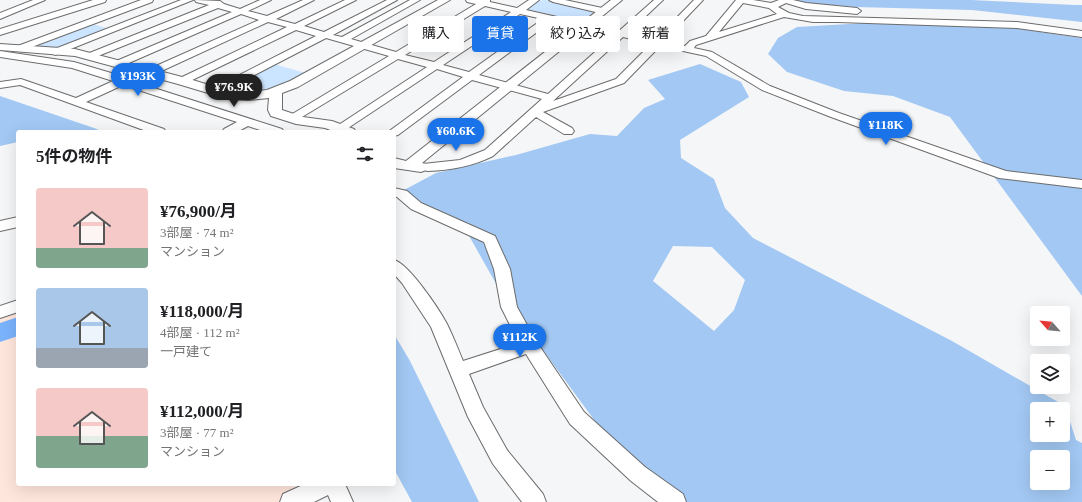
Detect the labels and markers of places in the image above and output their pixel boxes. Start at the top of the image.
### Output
pin: ¥193K [110,63,166,97]
pin: ¥76.9K [201,74,267,108]
pin: ¥118K [858,112,914,146]
pin: ¥60.6K [423,118,489,152]
pin: ¥112K [492,324,548,358]

